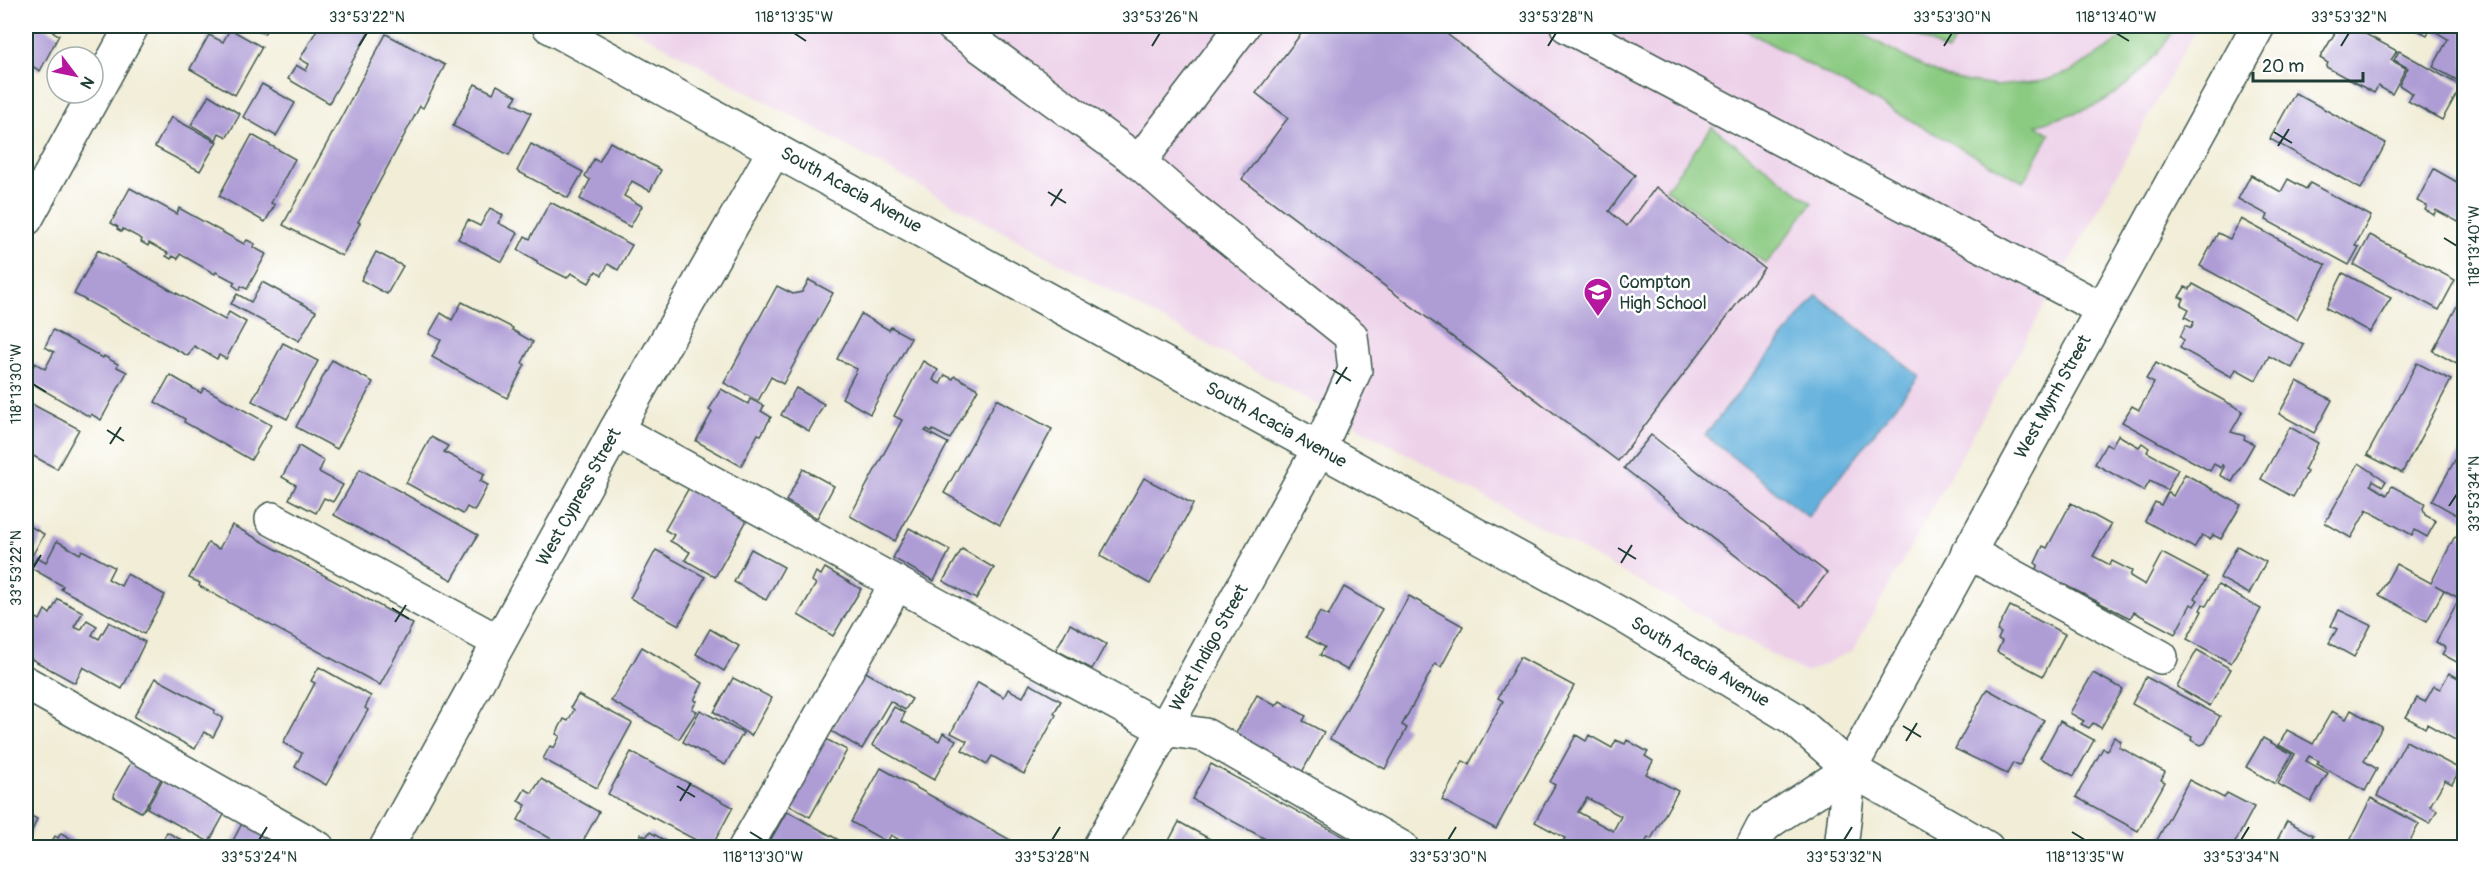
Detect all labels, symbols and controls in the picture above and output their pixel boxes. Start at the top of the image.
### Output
text: 33°53'22"N [329,8,405,27]
text: 118°13'35"W [755,8,833,27]
text: 33°53'26"N [1122,8,1198,27]
text: 33°53'28"N [1519,8,1593,27]
text: 33°53'30"N [1913,8,1991,27]
text: 118°13'40"W [2076,8,2157,27]
text: 33°53'32"N [2311,8,2387,27]
north arrow [45,45,105,105]
scale bar [2253,45,2362,83]
text: 20 m [2262,55,2304,78]
text: N [75,73,98,92]
street label: South Acacia Avenue [776,142,926,238]
text: 118°13'40"W [2465,205,2484,286]
place label: Compton High School [1619,271,1707,315]
school or university icon: Compton High School [1582,276,1614,318]
street label: West Myrrh Street [2009,330,2097,463]
text: 118°13'30"W [7,344,26,424]
street label: South Acacia Avenue [1201,377,1351,473]
street label: West Cypress Street [531,423,627,570]
text: 33°53'34"N [2465,456,2484,532]
text: 33°53'22"N [7,530,26,606]
street label: West Indigo Street [1164,580,1254,716]
street label: South Acacia Avenue [1626,611,1774,713]
text: 33°53'24"N [221,848,297,867]
text: 118°13'30"W [723,848,803,867]
text: 33°53'28"N [1015,848,1089,867]
text: 33°53'30"N [1409,848,1487,867]
text: 33°53'32"N [1806,848,1882,867]
text: 118°13'35"W [2046,848,2124,867]
text: 33°53'34"N [2203,848,2279,867]

